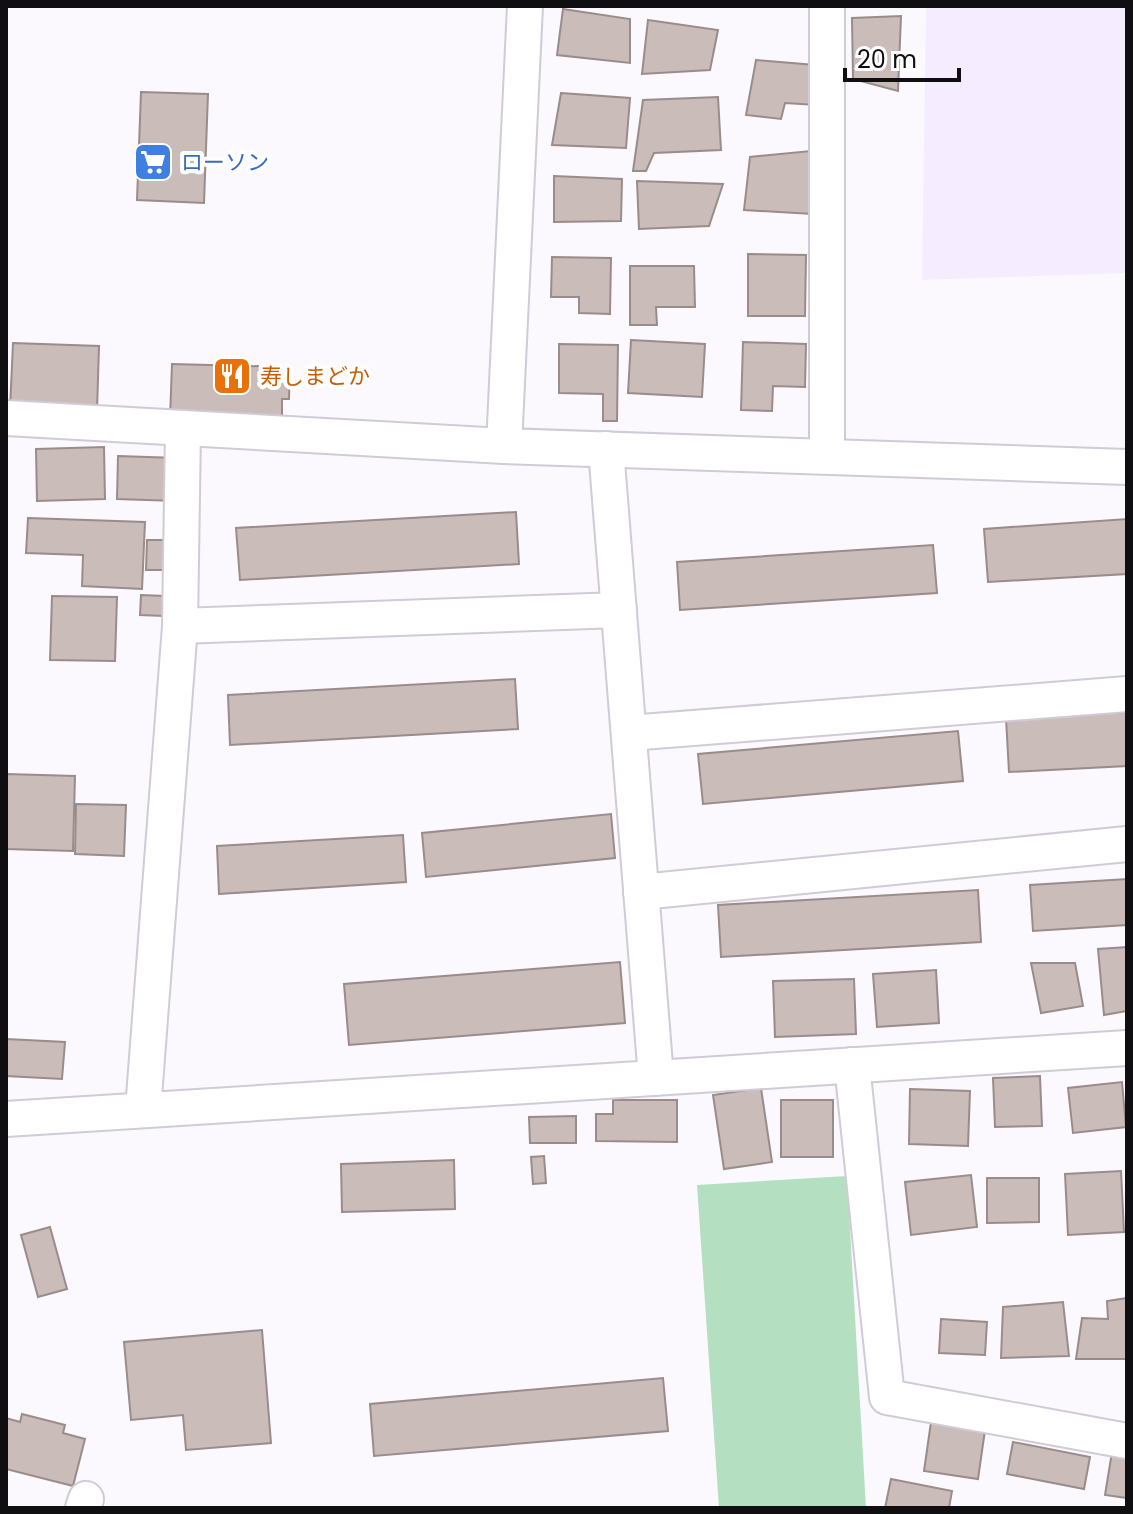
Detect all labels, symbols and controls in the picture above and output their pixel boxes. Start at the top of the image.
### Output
scale bar [845,32,959,82]
text: 20 m [857,43,917,76]
supermarket icon: ローソン [132,141,174,183]
place label: ローソン [181,147,269,178]
restaurant icon: 寿しまどか [211,355,253,397]
place label: 寿しまどか [260,361,370,392]

